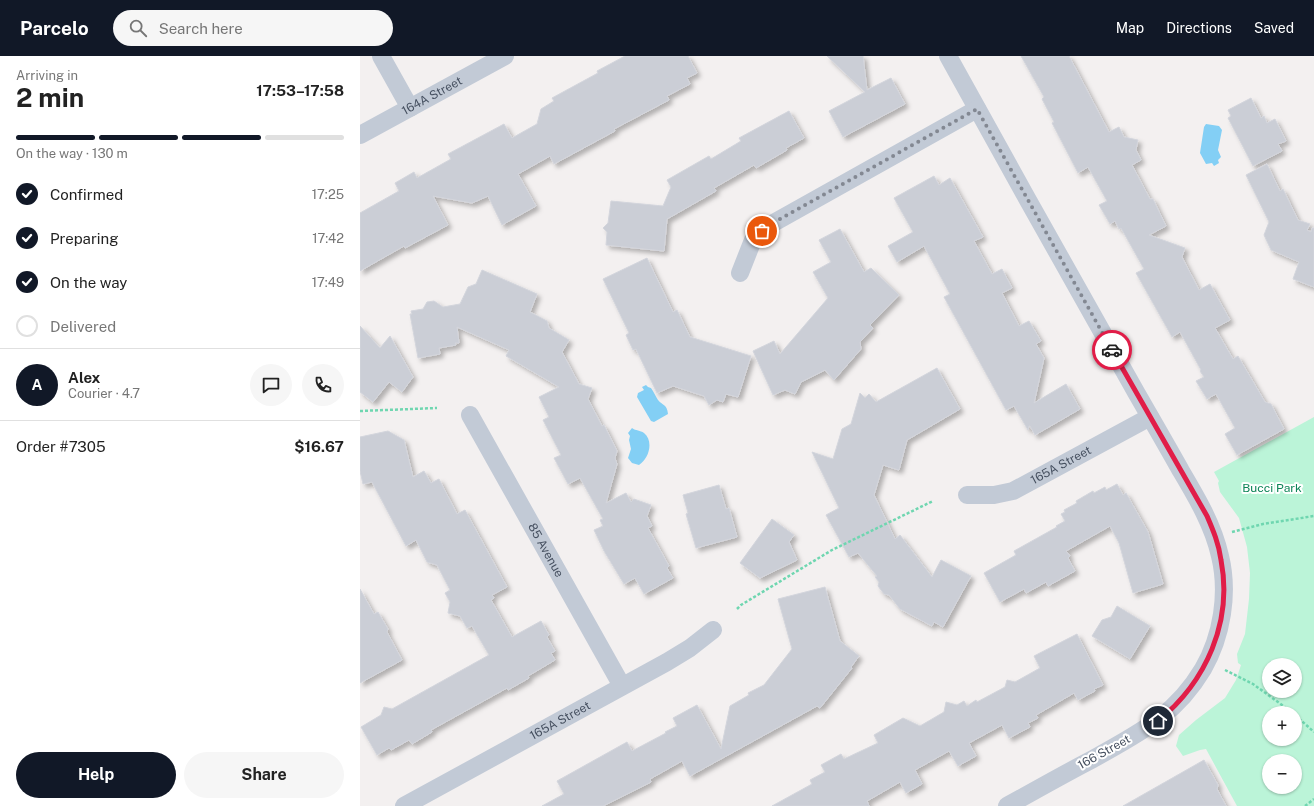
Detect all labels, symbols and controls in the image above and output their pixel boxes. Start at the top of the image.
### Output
search box [113,10,393,46]
text: Parcelo [20,17,89,39]
icon: search [127,17,149,39]
text: Search here [159,20,243,37]
text: Map [1116,20,1144,36]
text: Directions [1166,20,1232,36]
text: Saved [1254,20,1294,36]
text: Arriving in [16,68,78,83]
street label: 164A Street [399,74,465,118]
text: 2 min [16,82,84,113]
text: 17:53–17:58 [256,82,344,99]
text: On the way · 130 m [16,146,128,161]
icon: check [16,183,38,205]
text: Confirmed [50,186,123,203]
text: 17:25 [312,187,344,202]
pin [745,214,779,248]
icon: bag [751,220,773,242]
icon: check [16,227,38,249]
text: Preparing [50,230,119,247]
text: 17:42 [312,231,344,246]
icon: check [16,271,38,293]
text: On the way [50,274,127,291]
text: 17:49 [312,275,344,290]
text: Delivered [50,318,116,335]
courier [1092,330,1132,370]
icon: car [1101,339,1123,361]
button: chat [250,364,292,406]
button: phone [302,364,344,406]
text: Alex [68,369,100,386]
text: A [32,376,42,393]
text: Courier · 4.7 [68,386,140,401]
text: Order #7305 [16,438,106,455]
text: $16.67 [294,438,344,455]
street label: 165A Street [1028,443,1094,487]
park label: Bucci Park [1242,481,1302,495]
street label: 85 Avenue [525,521,567,580]
map controls [1262,658,1302,794]
button: layers [1262,658,1302,698]
street label: 165A Street [528,698,593,743]
pin [1141,704,1175,738]
button: + [1262,706,1302,746]
icon: home [1147,710,1169,732]
street label: 166 Street [1075,732,1133,772]
button: Help [16,752,176,798]
button: Share [184,752,344,798]
button: − [1262,754,1302,794]

